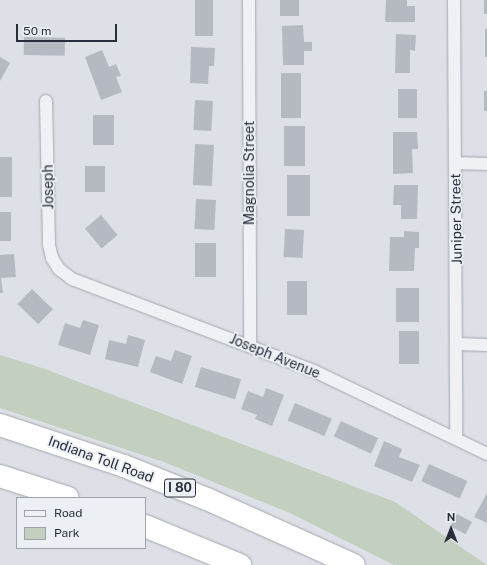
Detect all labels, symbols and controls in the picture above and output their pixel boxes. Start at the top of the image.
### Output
scale bar [18,16,119,42]
text: 50 m [23,24,51,38]
street label: Magnolia Street [241,121,257,225]
street label: Joseph [39,164,57,210]
street label: Juniper Street [447,173,465,265]
street label: Joseph Avenue [227,330,323,382]
street label: Indiana Toll Road [46,432,156,486]
road number: I 80 [164,477,196,499]
legend [16,497,146,549]
text: Road [54,506,82,520]
north arrow [431,509,471,549]
text: N [447,511,455,523]
text: Park [54,526,80,540]

